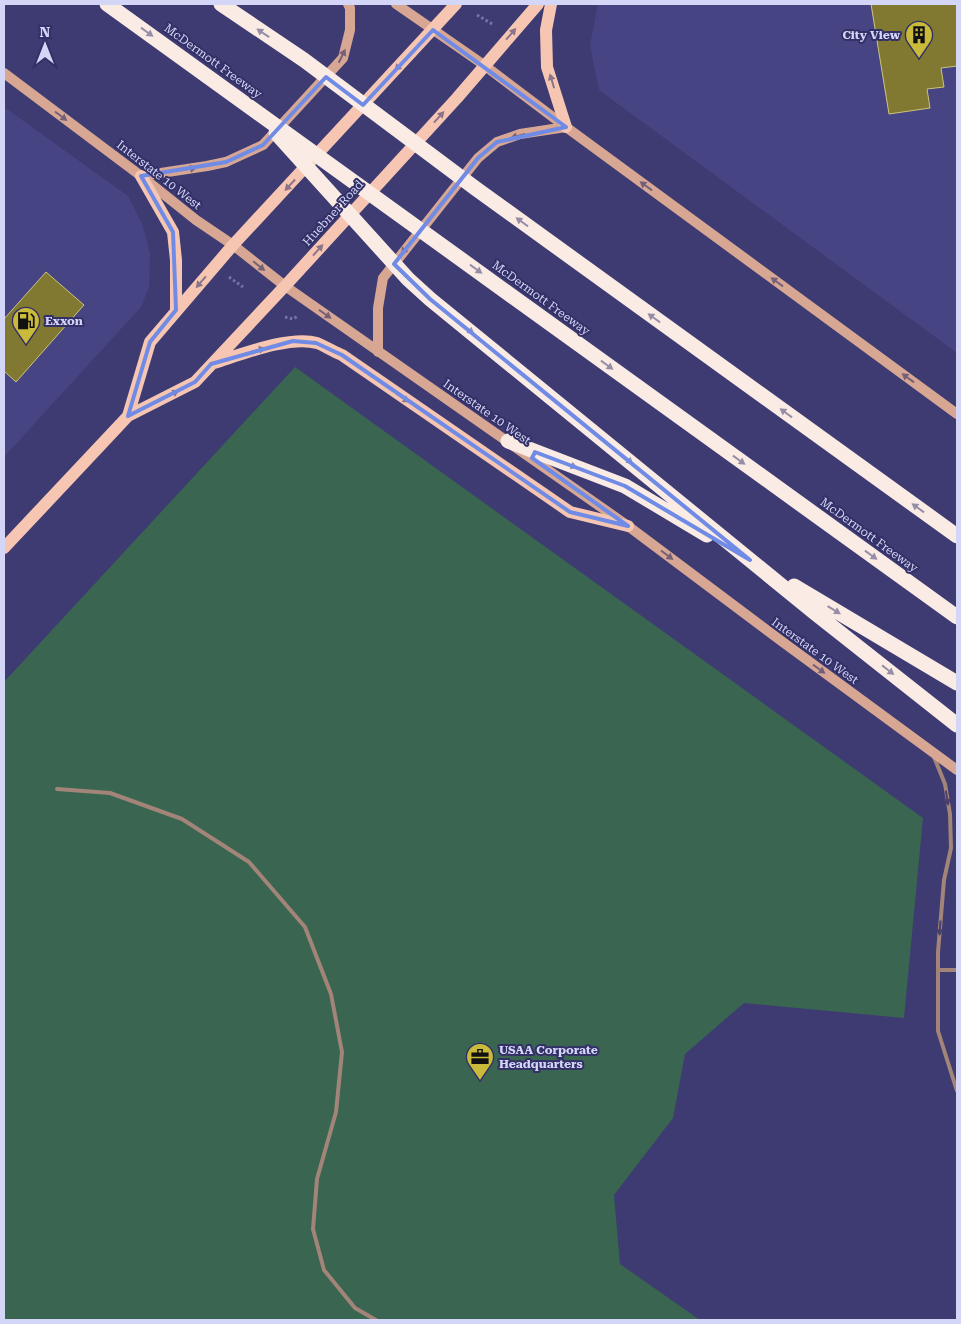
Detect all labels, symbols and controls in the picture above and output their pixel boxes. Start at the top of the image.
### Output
north arrow [20,20,70,70]
building icon: City View [904,20,934,59]
street label: McDermott Freeway [161,21,265,102]
text: N [40,24,51,40]
one-way arrow [140,27,153,37]
one-way arrow [257,28,270,38]
place label: City View [842,28,901,42]
one-way arrow [505,29,517,41]
one-way arrow [338,49,346,63]
one-way arrow [394,59,406,71]
one-way arrow [547,73,555,88]
one-way arrow [54,111,68,121]
one-way arrow [433,112,445,124]
one-way arrow [511,132,526,140]
street label: Interstate 10 West [114,138,205,213]
one-way arrow [182,165,198,173]
street label: Huebner Road [300,177,366,249]
one-way arrow [284,179,296,191]
one-way arrow [639,181,653,191]
one-way arrow [516,217,529,228]
one-way arrow [401,242,412,255]
one-way arrow [312,245,324,257]
street label: McDermott Freeway [489,258,593,339]
one-way arrow [252,260,265,271]
one-way arrow [469,264,483,274]
one-way arrow [195,275,207,287]
one-way arrow [770,277,784,287]
fuel station icon: Exxon [11,306,41,345]
one-way arrow [318,309,332,319]
one-way arrow [648,312,661,323]
place label: Exxon [45,314,83,328]
one-way arrow [462,324,475,335]
one-way arrow [251,345,266,353]
one-way arrow [600,359,613,370]
one-way arrow [902,373,915,383]
street label: Interstate 10 West [441,377,534,448]
one-way arrow [165,390,179,398]
one-way arrow [397,393,410,403]
one-way arrow [780,407,793,418]
one-way arrow [620,453,633,464]
one-way arrow [732,455,746,465]
one-way arrow [563,461,578,469]
street label: McDermott Freeway [817,495,921,576]
one-way arrow [911,503,925,513]
one-way arrow [660,550,673,561]
one-way arrow [864,550,878,560]
one-way arrow [828,606,841,615]
street label: Interstate 10 West [769,615,861,687]
one-way arrow [812,664,826,674]
one-way arrow [881,665,894,676]
one-way arrow [943,790,951,806]
one-way arrow [936,921,944,937]
office icon: USAA Corporate Headquarters [465,1042,495,1081]
place label: USAA Corporate Headquarters [499,1043,598,1071]

